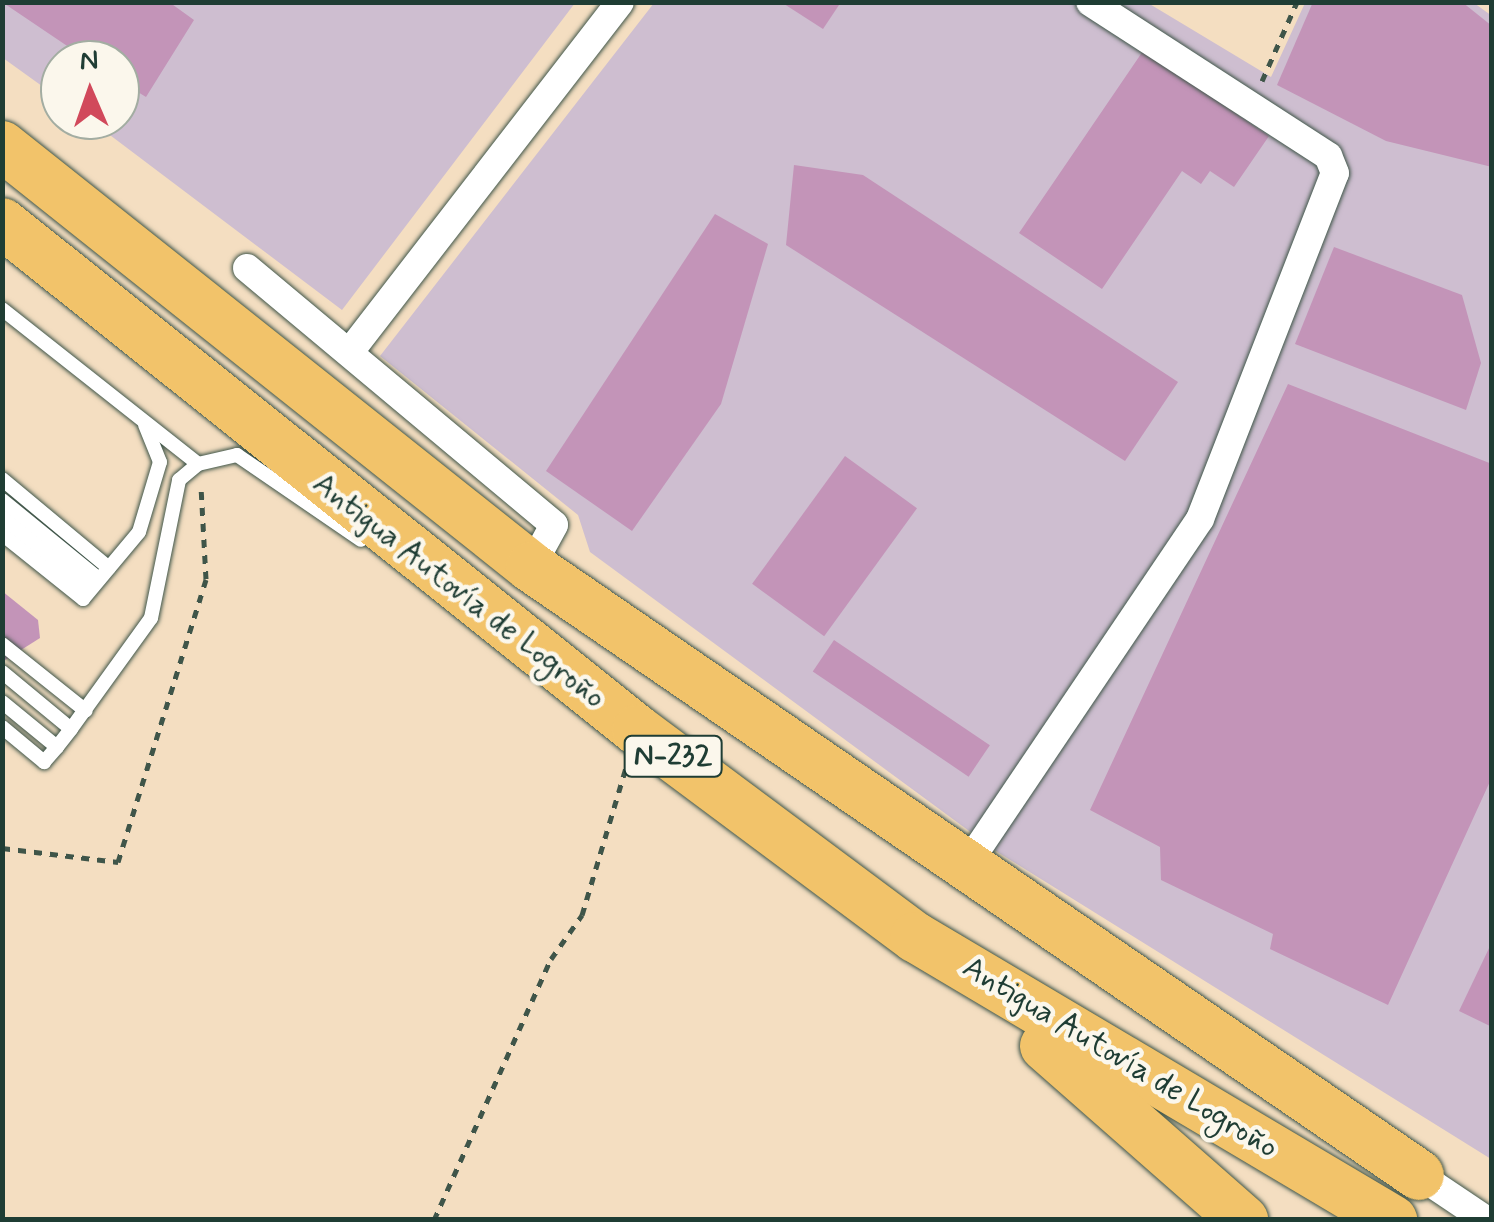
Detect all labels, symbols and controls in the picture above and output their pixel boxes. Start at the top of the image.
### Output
north arrow [40,40,140,140]
text: N [79,43,99,80]
street label: Antigua Autovía de Logroño [304,464,614,718]
road number: N-232 [623,731,723,781]
street label: Antigua Autovía de Logroño [954,948,1286,1168]

